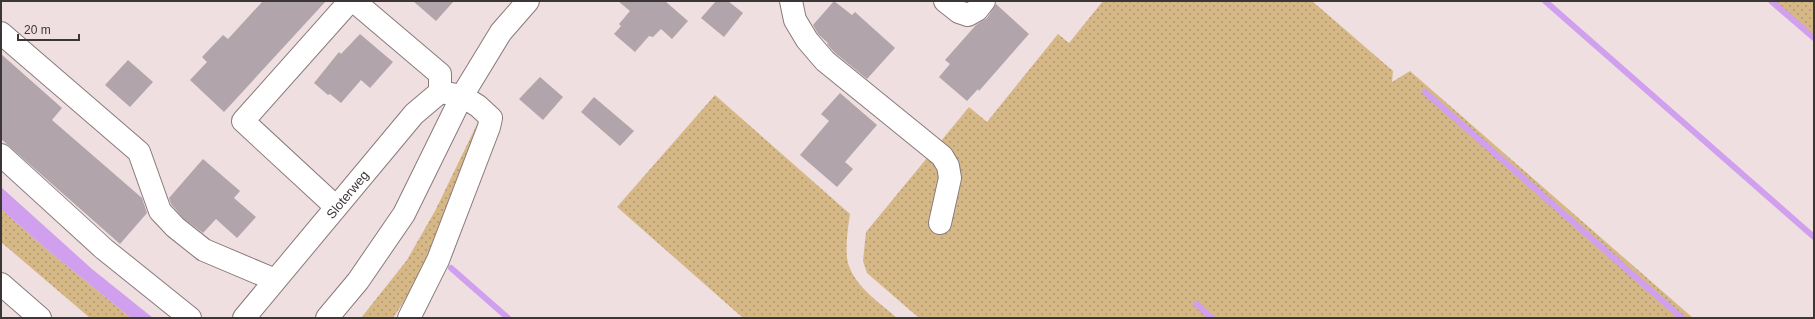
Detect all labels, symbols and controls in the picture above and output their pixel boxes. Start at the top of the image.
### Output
scale bar [18,16,79,42]
text: 20 m [24,23,51,37]
street label: Sloterweg [323,167,371,221]

